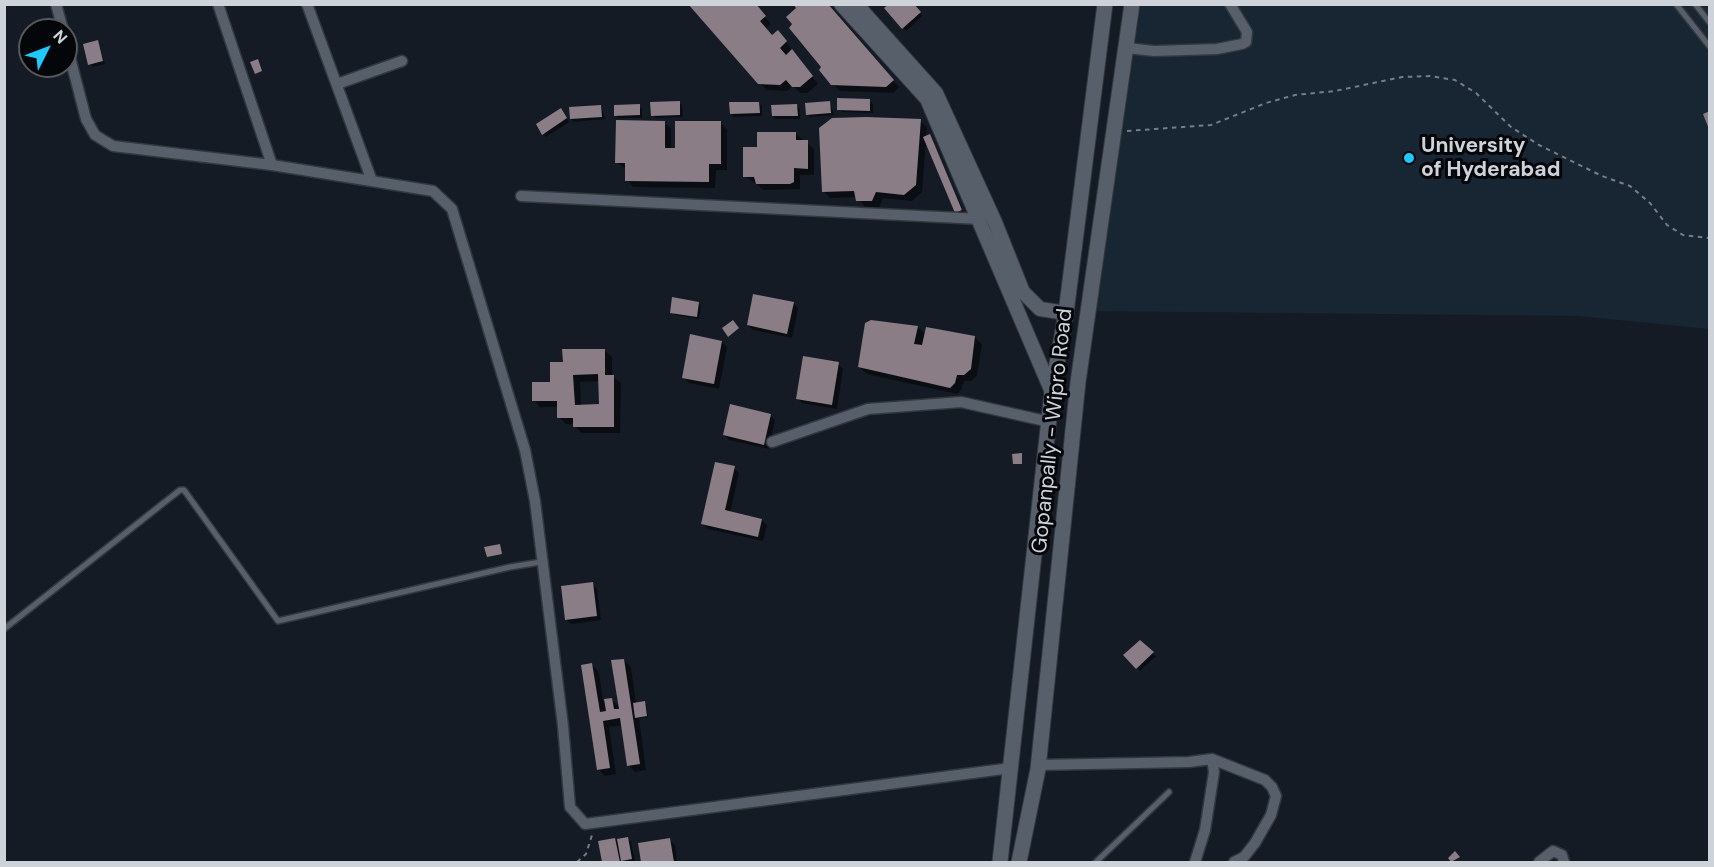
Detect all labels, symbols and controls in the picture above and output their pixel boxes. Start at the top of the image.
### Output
north arrow [18,18,78,78]
text: N [49,26,72,48]
place label: University of Hyderabad [1421,133,1560,183]
marker: University of Hyderabad [1402,151,1416,165]
street label: Gopanpally - Wipro Road [1028,307,1078,555]

